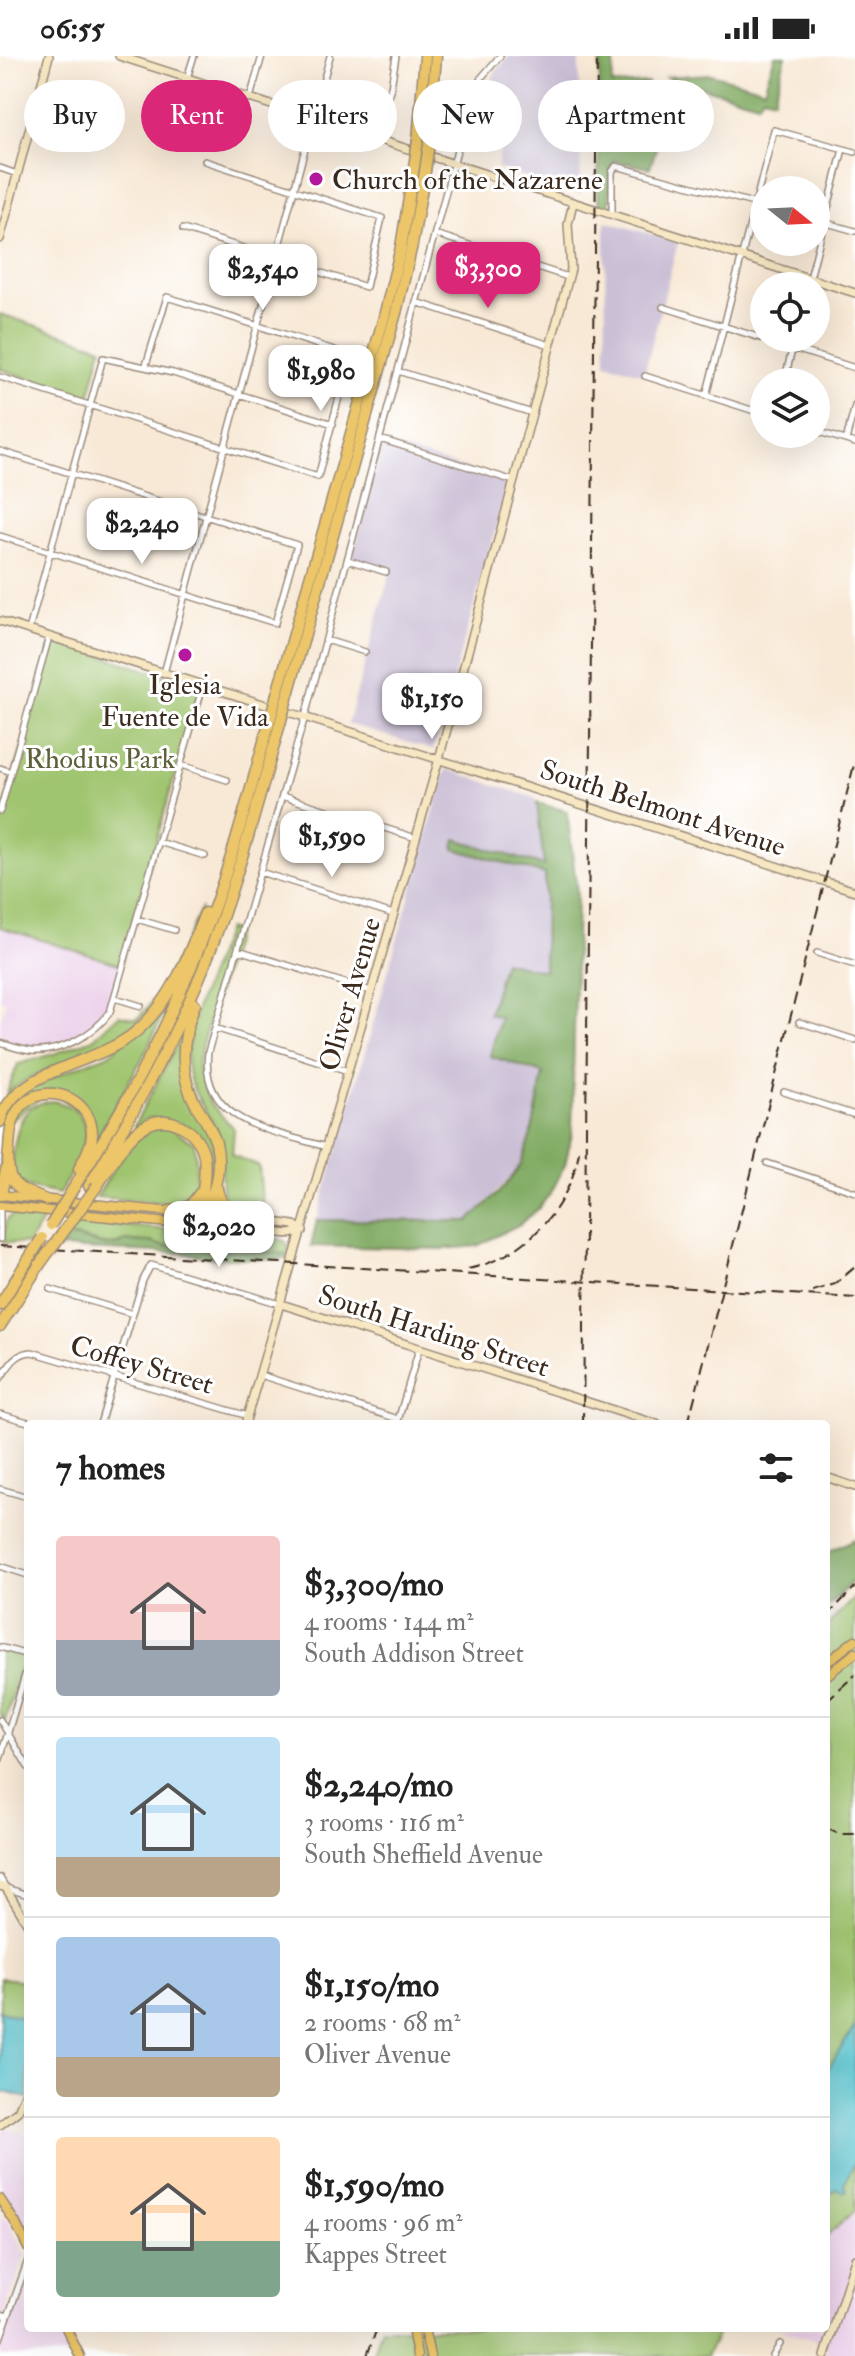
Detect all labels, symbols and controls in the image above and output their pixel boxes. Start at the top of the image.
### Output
text: 06:55 [40,10,104,47]
chip: Buy [24,80,125,152]
chip: Rent [141,80,252,152]
chip: Filters [268,80,397,152]
chip: New [413,80,522,152]
chip: Apartment [538,80,714,152]
place label: Church of the Nazarene [332,163,603,198]
marker: Church of the Nazarene [307,170,325,188]
north arrow [750,176,830,256]
map controls [750,176,830,448]
pin: $3,300 [423,242,553,310]
pin: $2,540 [198,244,328,312]
text: $3,300 [454,252,522,284]
text: $2,540 [227,254,299,286]
button: locate [750,272,830,352]
pin: $1,980 [256,345,386,413]
text: $1,980 [286,355,356,387]
button: layers [750,368,830,448]
pin: $2,240 [77,498,207,566]
text: $2,240 [105,508,179,540]
marker: Iglesia Fuente de Vida [176,646,194,664]
place label: Iglesia Fuente de Vida [101,668,269,735]
pin: $1,150 [367,673,497,741]
text: $1,150 [400,683,464,715]
park label: Rhodius Park [25,742,176,777]
street label: South Belmont Avenue [536,752,790,865]
pin: $1,590 [267,811,397,879]
text: $1,590 [298,821,366,853]
street label: Oliver Avenue [312,913,389,1075]
pin: $2,020 [154,1201,284,1269]
text: $2,020 [182,1211,256,1243]
street label: South Harding Street [314,1278,553,1385]
street label: Coffey Street [66,1328,217,1403]
icon: filters [754,1446,798,1490]
text: 7 homes [56,1447,165,1490]
text: $3,300/mo [304,1563,444,1606]
icon: home [120,1568,216,1664]
text: 4 rooms · 144 m² [304,1606,474,1638]
text: South Addison Street [304,1638,524,1670]
text: $2,240/mo [304,1764,453,1807]
icon: home [120,1769,216,1865]
text: 3 rooms · 116 m² [304,1807,464,1839]
text: South Sheffield Avenue [304,1839,543,1871]
text: $1,150/mo [304,1964,439,2007]
icon: home [120,1969,216,2065]
text: 2 rooms · 68 m² [304,2007,461,2039]
text: Oliver Avenue [304,2039,451,2071]
text: $1,590/mo [304,2164,444,2207]
icon: home [120,2169,216,2265]
text: 4 rooms · 96 m² [304,2207,463,2239]
text: Kappes Street [304,2239,447,2271]

